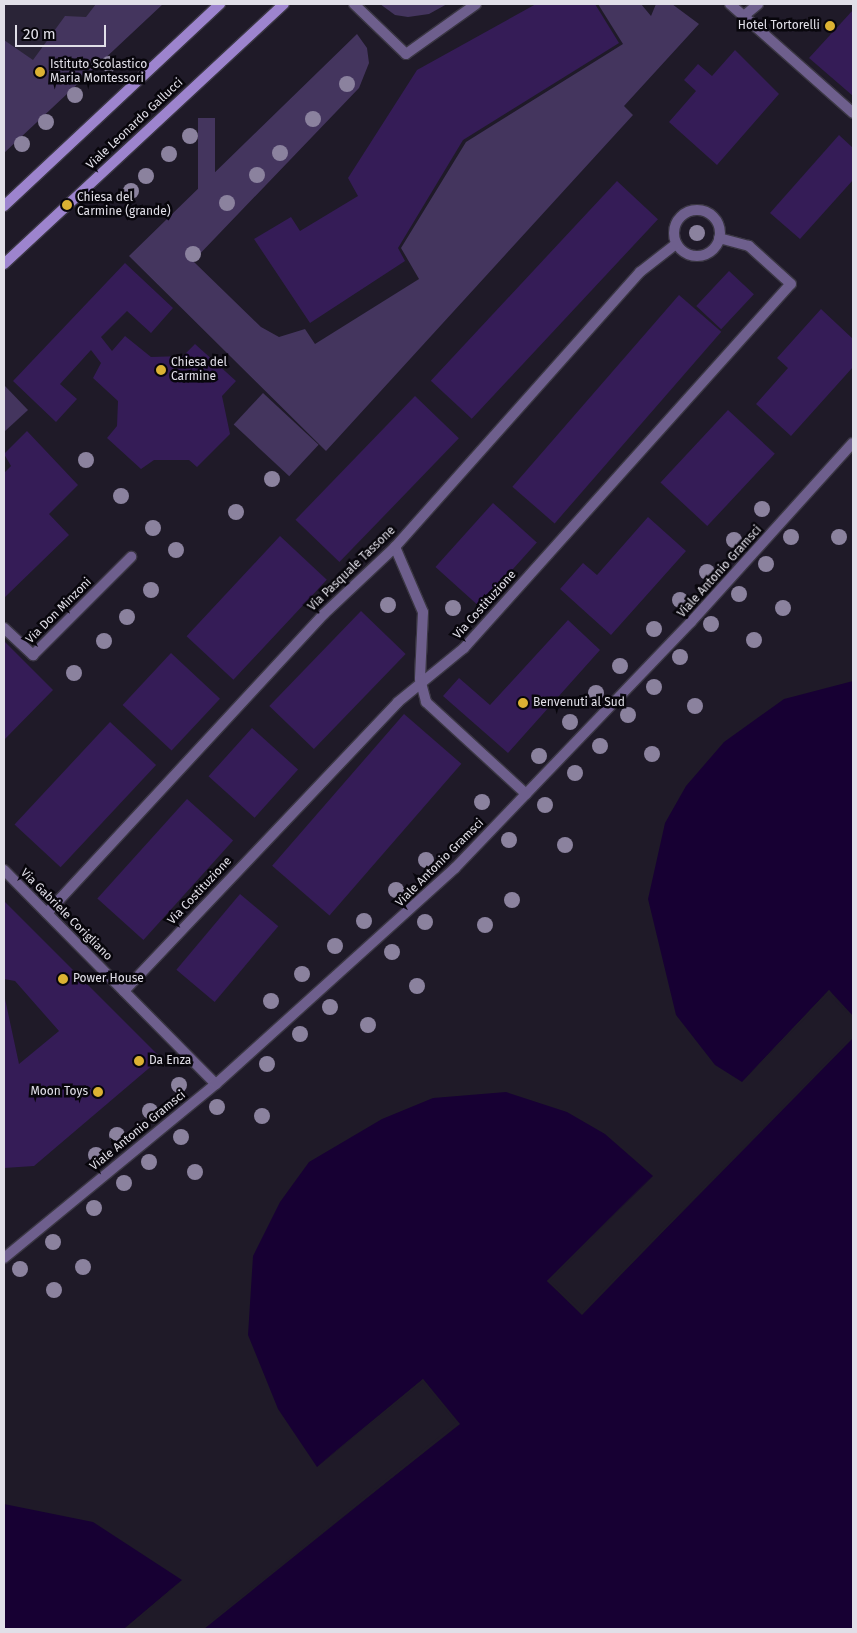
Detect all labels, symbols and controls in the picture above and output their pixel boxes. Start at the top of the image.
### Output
scale bar [18,15,109,47]
place label: Hotel Tortorelli [738,19,820,33]
marker: Hotel Tortorelli [824,20,836,32]
text: 20 m [23,25,56,43]
place label: Istituto Scolastico Maria Montessori [50,58,147,86]
marker: Istituto Scolastico Maria Montessori [34,66,46,78]
street label: Viale Leonardo Gallucci [84,76,186,172]
place label: Chiesa del Carmine (grande) [77,191,171,219]
marker: Chiesa del Carmine (grande) [61,199,73,211]
place label: Chiesa del Carmine [171,356,227,384]
marker: Chiesa del Carmine [155,364,167,376]
street label: Viale Antonio Gramsci [675,523,765,621]
street label: Via Pasquale Tassone [305,524,399,614]
street label: Via Costituzione [451,568,519,642]
street label: Via Don Minzoni [23,575,95,647]
place label: Benvenuti al Sud [533,696,625,710]
marker: Benvenuti al Sud [517,697,529,709]
street label: Viale Antonio Gramsci [393,816,487,910]
street label: Via Costituzione [165,854,235,928]
street label: Via Gabriele Corigliano [17,866,115,964]
place label: Power House [73,972,144,986]
marker: Power House [57,973,69,985]
place label: Da Enza [149,1054,191,1068]
marker: Da Enza [133,1055,145,1067]
place label: Moon Toys [31,1085,88,1099]
marker: Moon Toys [92,1086,104,1098]
street label: Viale Antonio Gramsci [87,1088,189,1174]

